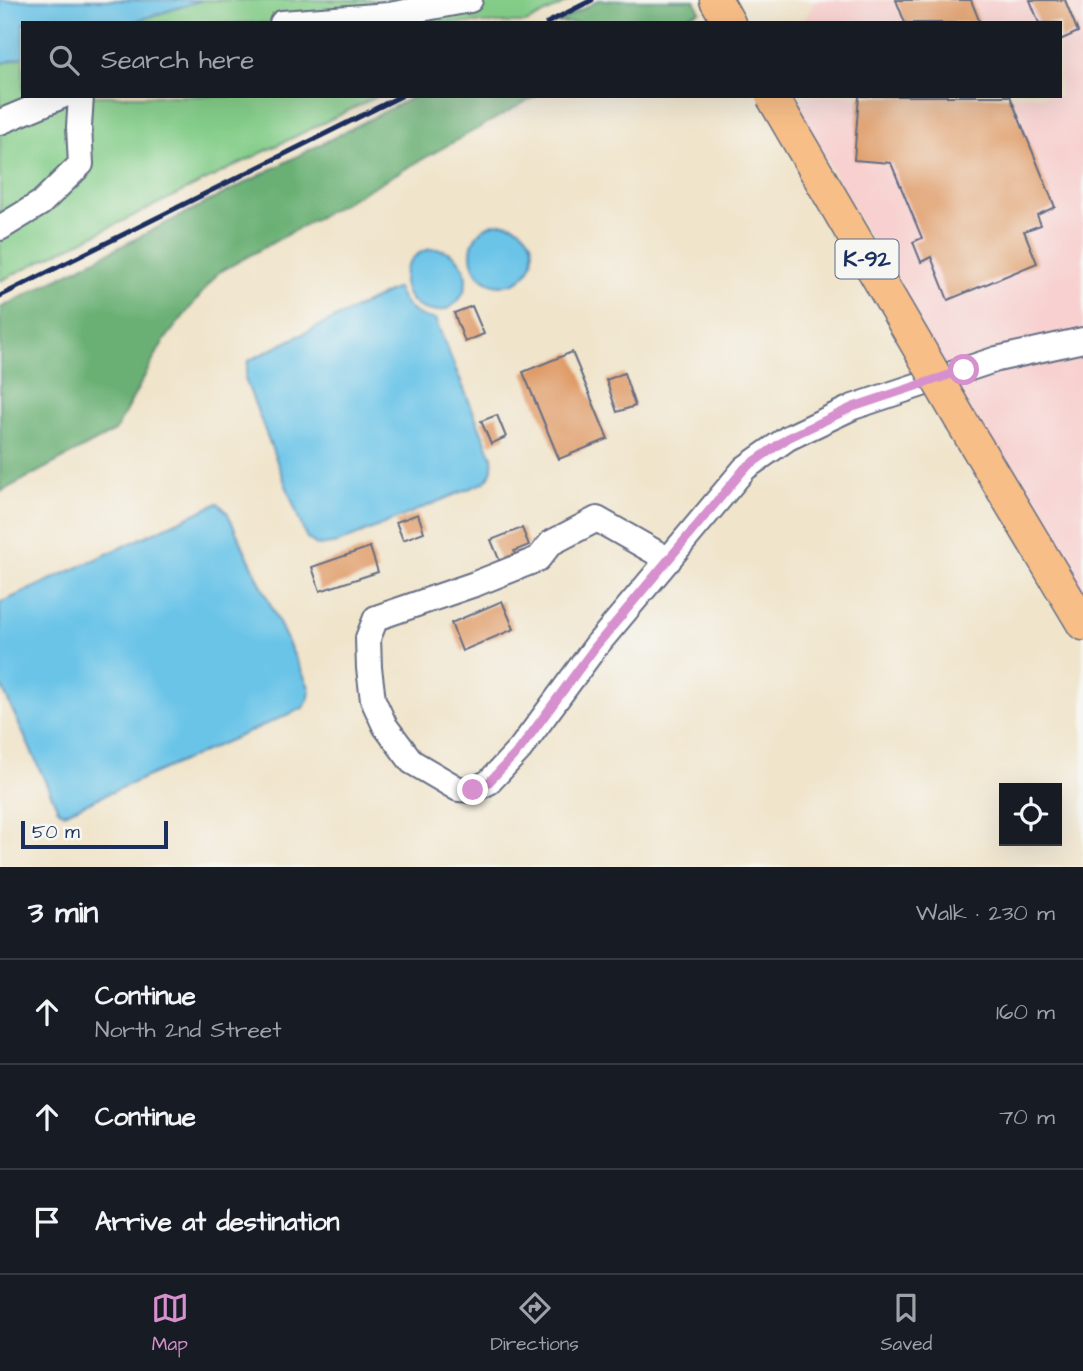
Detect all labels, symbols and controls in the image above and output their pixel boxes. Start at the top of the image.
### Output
search box [21,21,1062,98]
icon: search [45,41,83,79]
text: Search here [101,42,254,78]
road number: K-92 [836,240,898,278]
route start [948,354,979,385]
route end [457,774,488,805]
map controls [999,783,1062,846]
button: locate [999,783,1062,846]
scale bar [21,818,168,850]
text: 50 m [32,819,80,846]
text: 3 min [28,892,98,934]
text: Walk · 230 m [916,897,1055,929]
text: Continue [95,978,196,1014]
icon: ahead [28,993,66,1031]
text: 160 m [996,996,1055,1028]
text: North 2nd Street [95,1014,282,1046]
icon: ahead [28,1098,66,1136]
text: Continue [95,1099,196,1135]
text: 70 m [999,1101,1055,1133]
icon: arrive [28,1203,66,1241]
text: Arrive at destination [95,1204,340,1240]
tab: Map [151,1289,189,1358]
tab: Directions [490,1289,579,1358]
tab: Saved [880,1289,932,1358]

